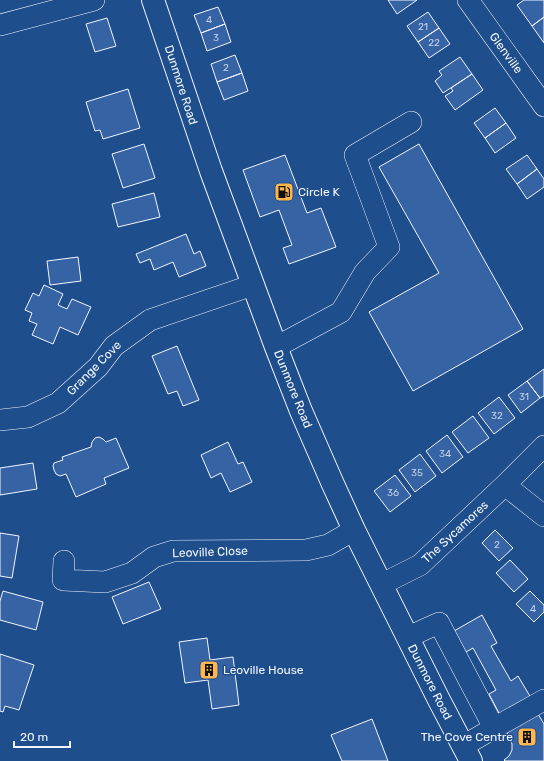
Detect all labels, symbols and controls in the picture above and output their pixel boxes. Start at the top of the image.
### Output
house number: 4 [206,14,212,26]
house number: 21 [418,21,428,33]
street label: Glenville [487,30,526,76]
house number: 3 [213,32,219,44]
house number: 22 [428,37,440,49]
street label: Dunmore Road [162,43,200,127]
house number: 2 [223,62,229,74]
fuel station icon: Circle K [273,181,295,203]
place label: Circle K [298,185,341,199]
street label: Grange Cove [64,338,124,398]
street label: Dunmore Road [271,348,315,430]
house number: 31 [519,391,529,403]
house number: 32 [491,410,503,422]
house number: 34 [439,448,451,460]
house number: 35 [411,467,423,479]
house number: 36 [387,487,399,499]
street label: The Sycamores [419,498,491,566]
house number: 2 [494,539,500,551]
street label: Leoville Close [172,544,248,560]
house number: 4 [530,603,536,615]
street label: Dunmore Road [405,642,455,722]
building icon: Leoville House [198,659,220,681]
place label: Leoville House [223,663,304,677]
scale bar [14,723,70,749]
building icon: The Cove Centre [516,726,538,748]
text: 20 m [20,730,48,744]
place label: The Cove Centre [421,730,513,744]

